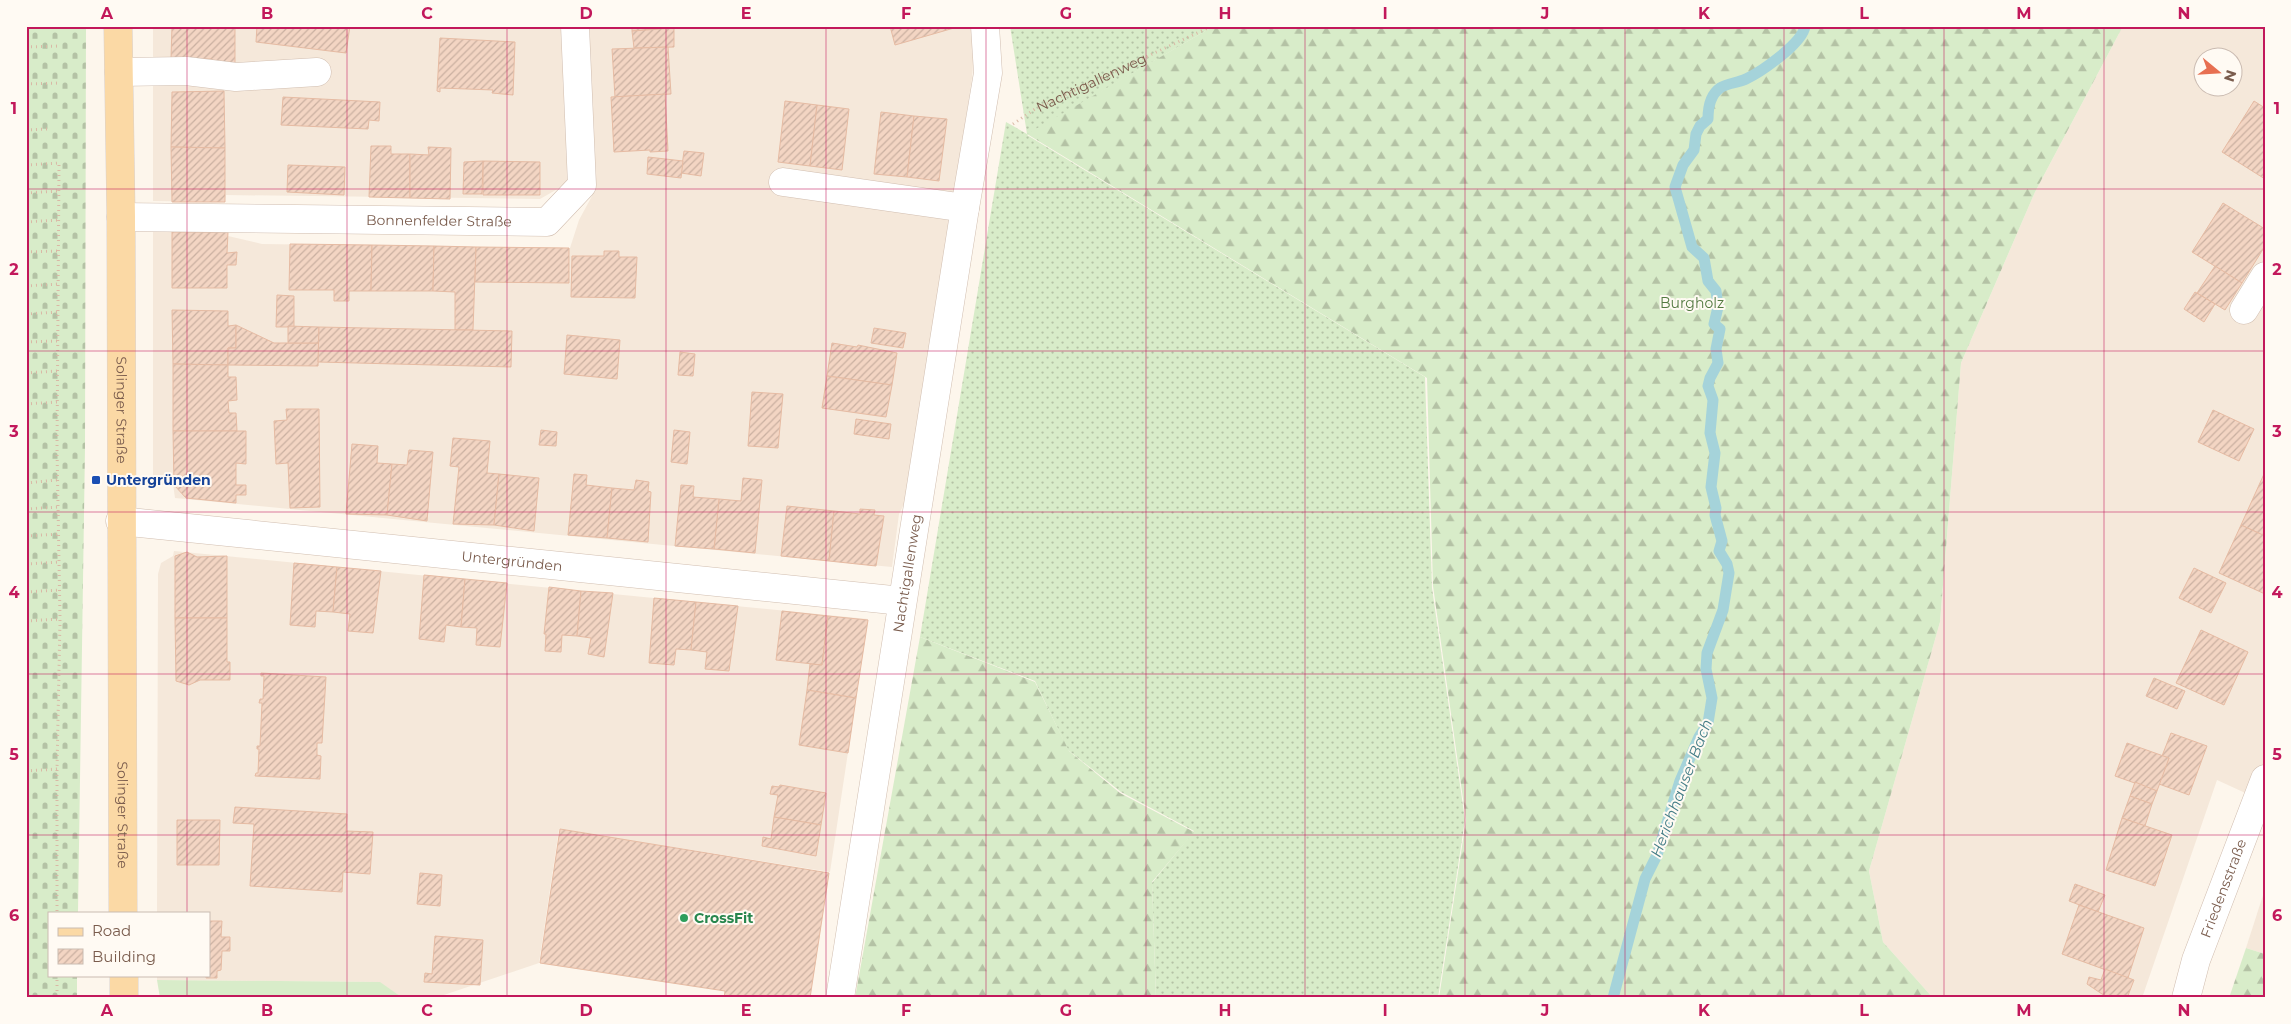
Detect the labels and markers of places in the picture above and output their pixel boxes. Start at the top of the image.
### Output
place label: Untergründen [106,471,211,489]
marker: Untergründen [90,474,102,486]
place label: CrossFit [694,909,753,927]
marker: CrossFit [678,912,690,924]

